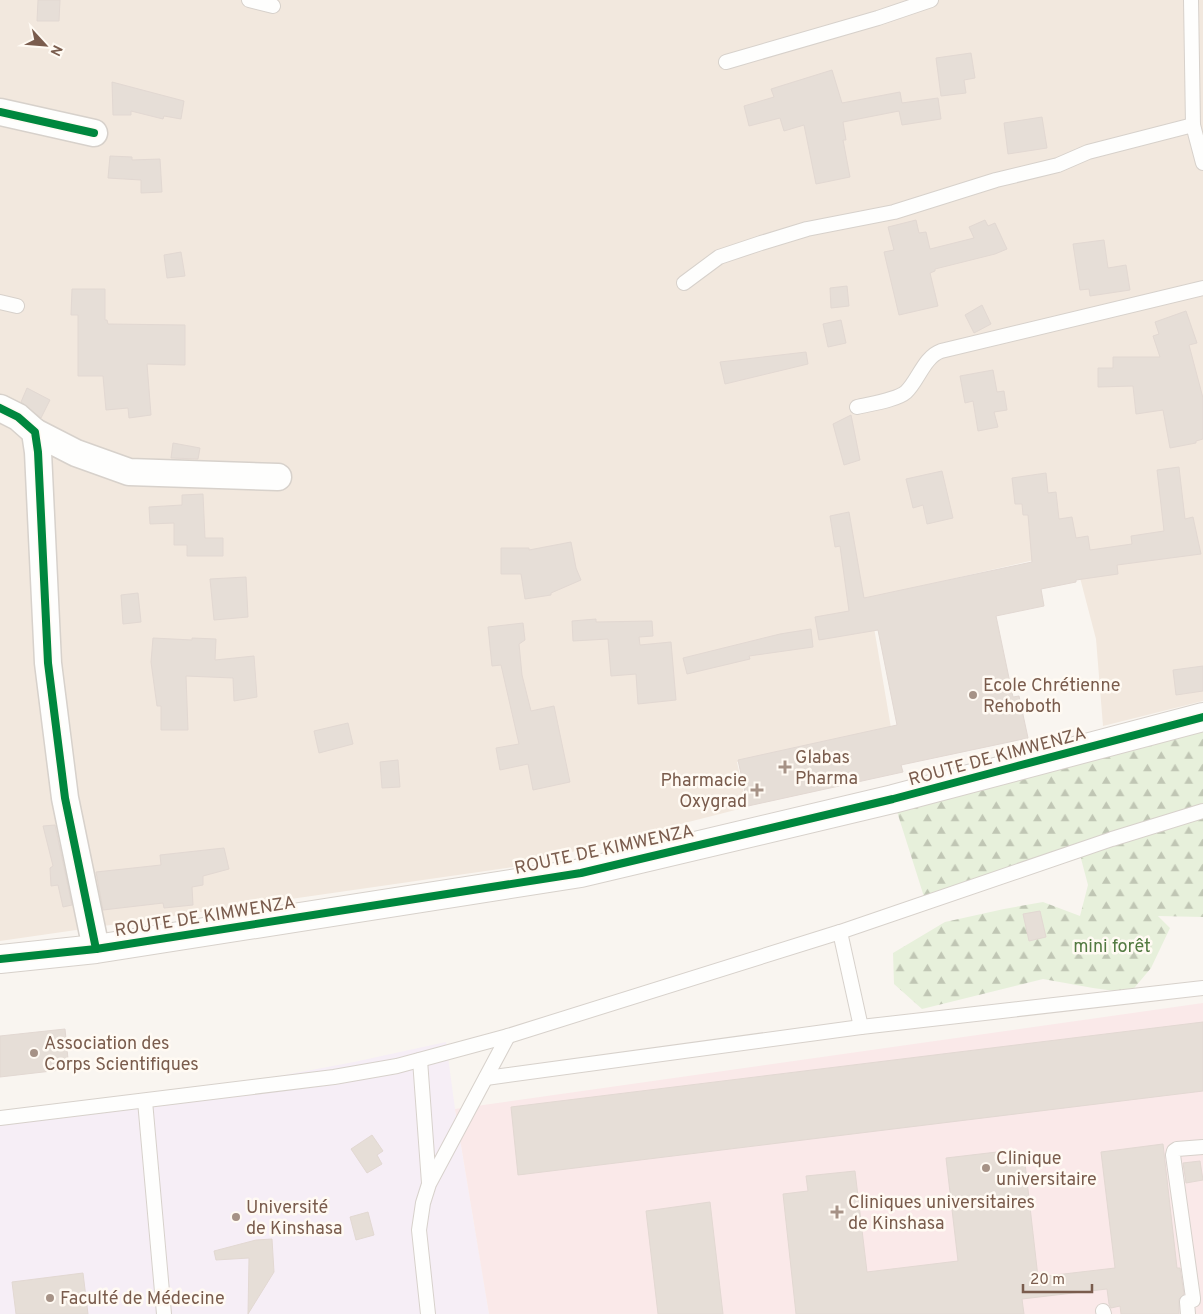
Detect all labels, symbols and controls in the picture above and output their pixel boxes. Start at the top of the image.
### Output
north arrow [20,20,70,70]
text: N [45,42,65,58]
place label: Ecole Chrétienne Rehoboth [983,675,1121,719]
marker: Ecole Chrétienne Rehoboth [967,689,979,701]
street label: ROUTE DE KIMWENZA [906,723,1089,792]
place label: Glabas Pharma [795,747,858,791]
marker: Glabas Pharma [779,761,791,773]
place label: Pharmacie Oxygrad [660,770,747,814]
marker: Pharmacie Oxygrad [751,784,763,796]
street label: ROUTE DE KIMWENZA [512,820,696,881]
street label: ROUTE DE KIMWENZA [113,892,297,943]
park label: mini forêt [1073,936,1151,959]
place label: Association des Corps Scientifiques [44,1033,199,1077]
marker: Association des Corps Scientifiques [28,1047,40,1059]
place label: Clinique universitaire [996,1148,1097,1192]
marker: Clinique universitaire [980,1162,992,1174]
place label: Cliniques universitaires de Kinshasa [848,1192,1035,1236]
place label: Université de Kinshasa [246,1197,342,1241]
marker: Cliniques universitaires de Kinshasa [830,1205,844,1219]
marker: Université de Kinshasa [230,1211,242,1223]
scale bar [1023,1262,1092,1294]
text: 20 m [1030,1271,1065,1290]
place label: Faculté de Médecine [60,1288,225,1311]
marker: Faculté de Médecine [44,1292,56,1304]

